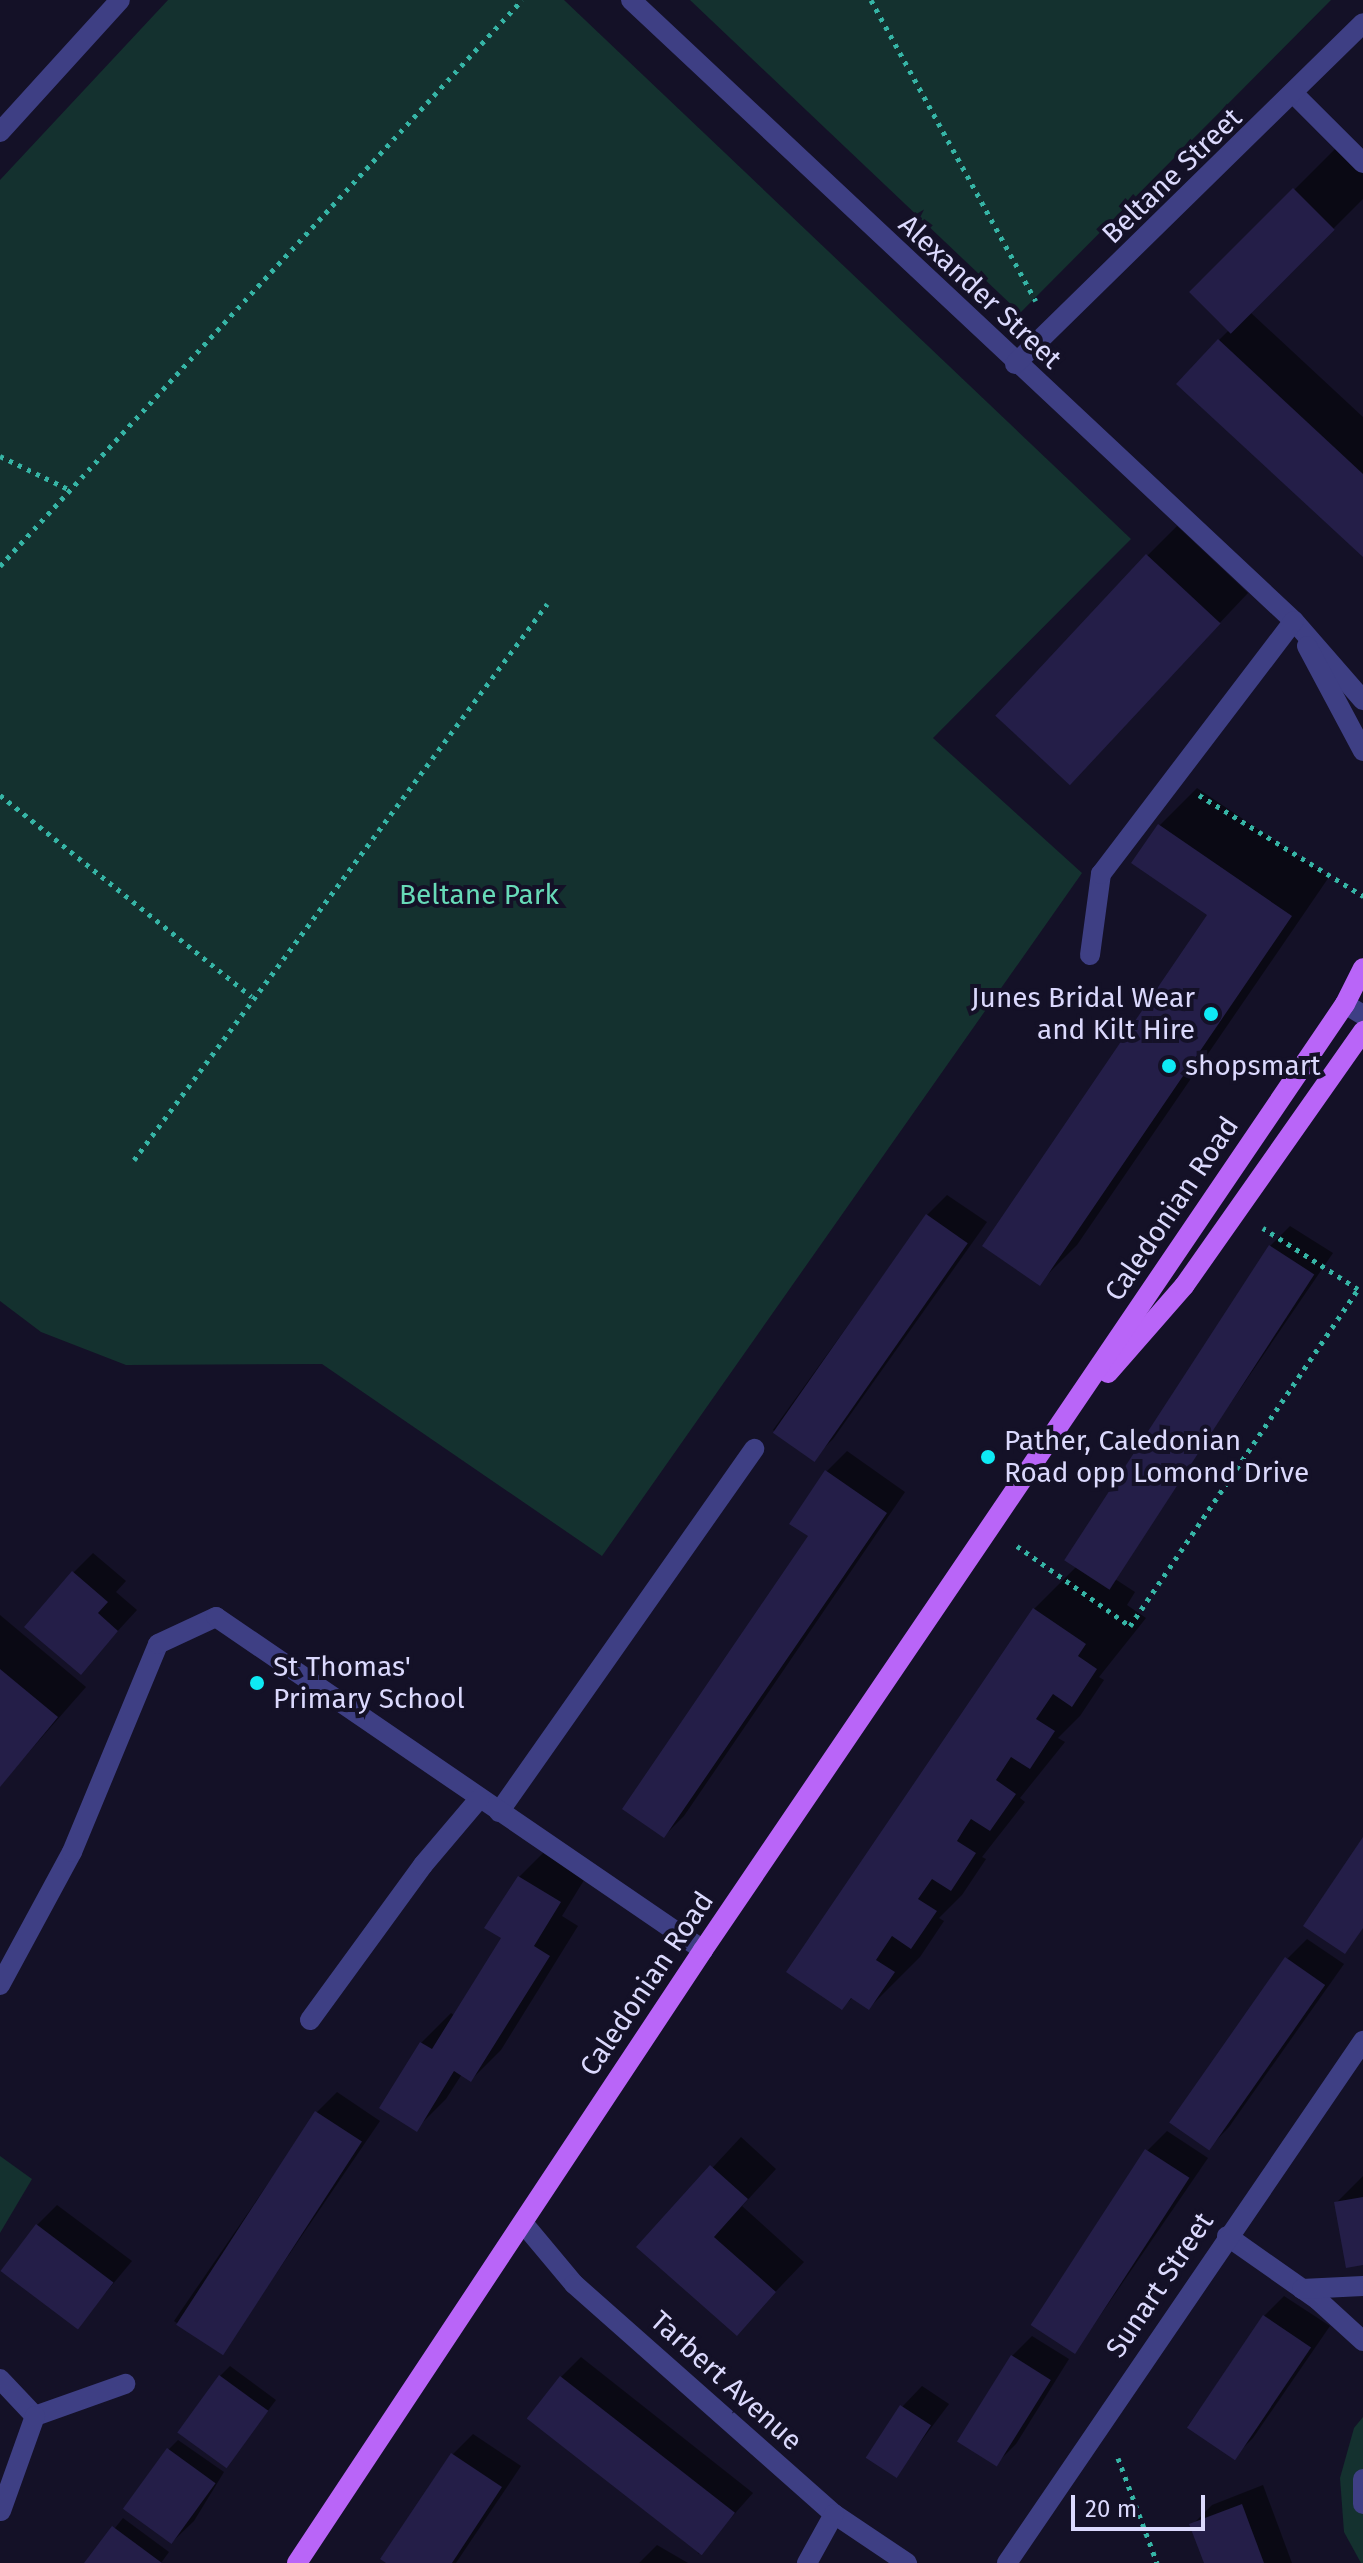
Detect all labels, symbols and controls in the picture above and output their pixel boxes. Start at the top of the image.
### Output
street label: Beltane Street [1095,101,1249,251]
street label: Alexander Street [892,208,1068,376]
park label: Beltane Park [399,878,559,912]
place label: Junes Bridal Wear and Kilt Hire [971,981,1195,1047]
marker: Junes Bridal Wear and Kilt Hire [1202,1005,1220,1023]
place label: shopsmart [1185,1049,1321,1083]
marker: shopsmart [1160,1057,1178,1075]
street label: Caledonian Road [1098,1111,1246,1307]
place label: Pather, Caledonian Road opp Lomond Drive [1004,1424,1309,1490]
marker: Pather, Caledonian Road opp Lomond Drive [979,1448,997,1466]
place label: St Thomas' Primary School [273,1650,465,1716]
marker: St Thomas' Primary School [248,1674,266,1692]
street label: Caledonian Road [573,1886,721,2082]
street label: Sunart Street [1099,2206,1221,2364]
street label: Tarbert Avenue [643,2304,809,2458]
scale bar [1075,2479,1209,2529]
text: 20 m [1085,2495,1137,2523]

